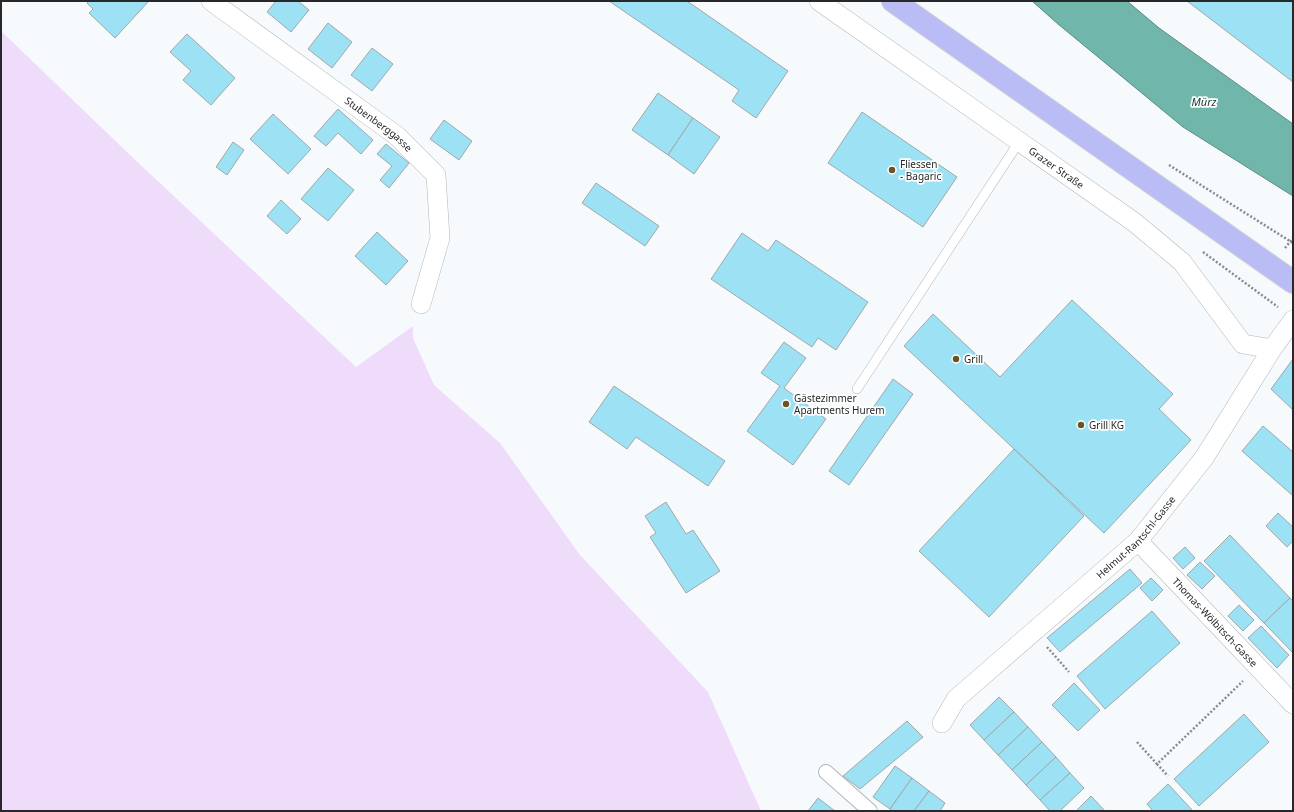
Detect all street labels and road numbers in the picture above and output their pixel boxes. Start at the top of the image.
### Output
street label: Stubenberggasse [342,93,416,155]
street label: Grazer Straße [1026,143,1087,192]
street label: Helmut-Rantschl-Gasse [1093,493,1179,581]
street label: Thomas-Wölbitsch-Gasse [1169,575,1261,670]

